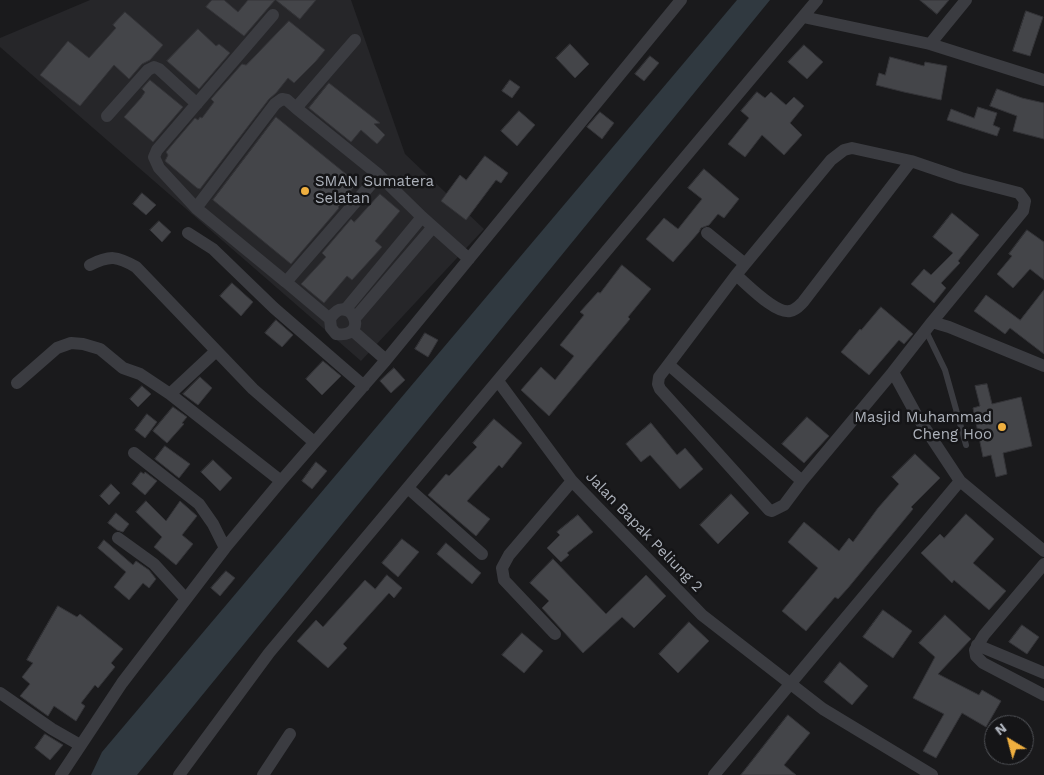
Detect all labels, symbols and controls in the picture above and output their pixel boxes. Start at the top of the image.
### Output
place label: SMAN Sumatera Selatan [315,173,434,208]
marker: SMAN Sumatera Selatan [299,185,311,197]
place label: Masjid Muhammad Cheng Hoo [854,409,992,444]
marker: Masjid Muhammad Cheng Hoo [996,421,1008,433]
street label: Jalan Bapak Peliung 2 [582,468,706,596]
north arrow [984,715,1034,765]
text: N [992,719,1010,738]

